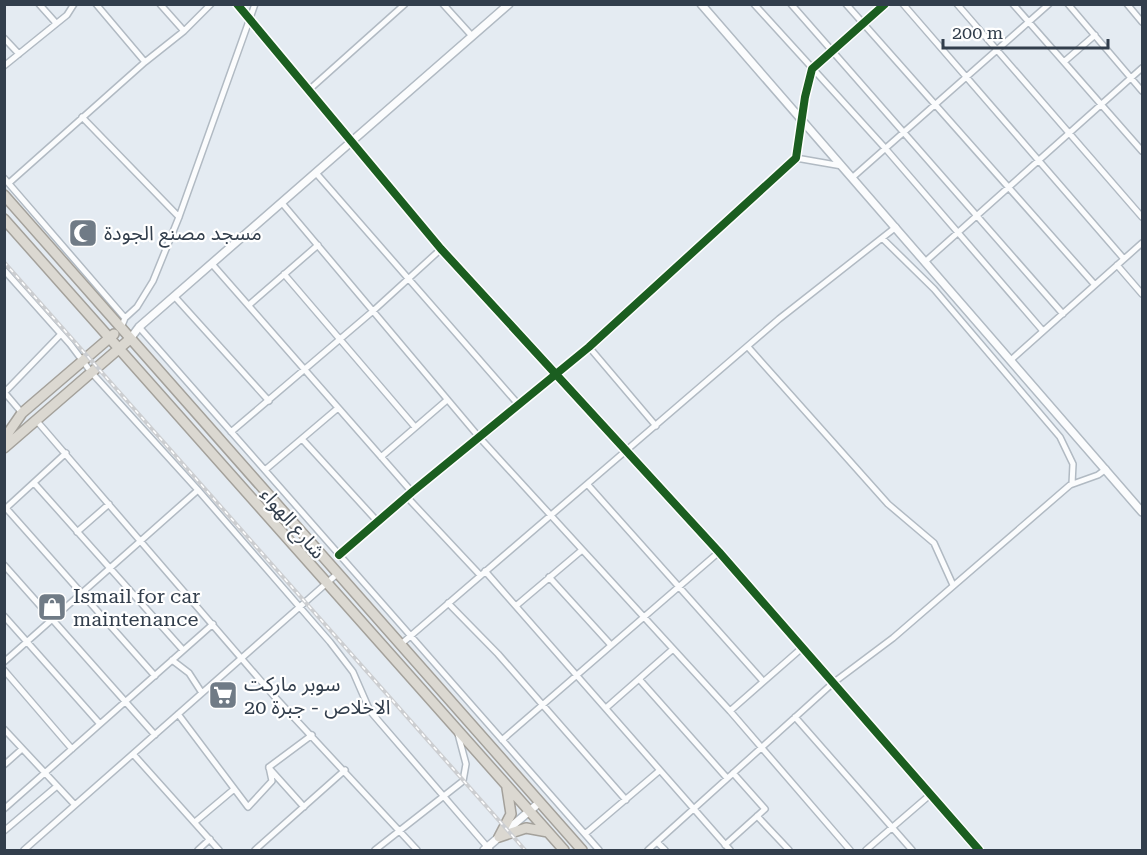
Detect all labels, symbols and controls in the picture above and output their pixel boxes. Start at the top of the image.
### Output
scale bar [943,12,1108,50]
text: 200 m [952,22,1003,43]
mosque icon: مسجد مصنع الجودة [67,217,99,249]
place label: مسجد مصنع الجودة [104,221,262,248]
street label: شارع الهواء [253,482,330,566]
place label: Ismail for car maintenance [73,584,200,631]
shop icon: Ismail for car maintenance [36,591,68,623]
place label: سوبر ماركت الاخلاص - جبرة 20 [244,672,391,719]
supermarket icon: سوبر ماركت الاخلاص - جبرة 20 [207,679,239,711]

